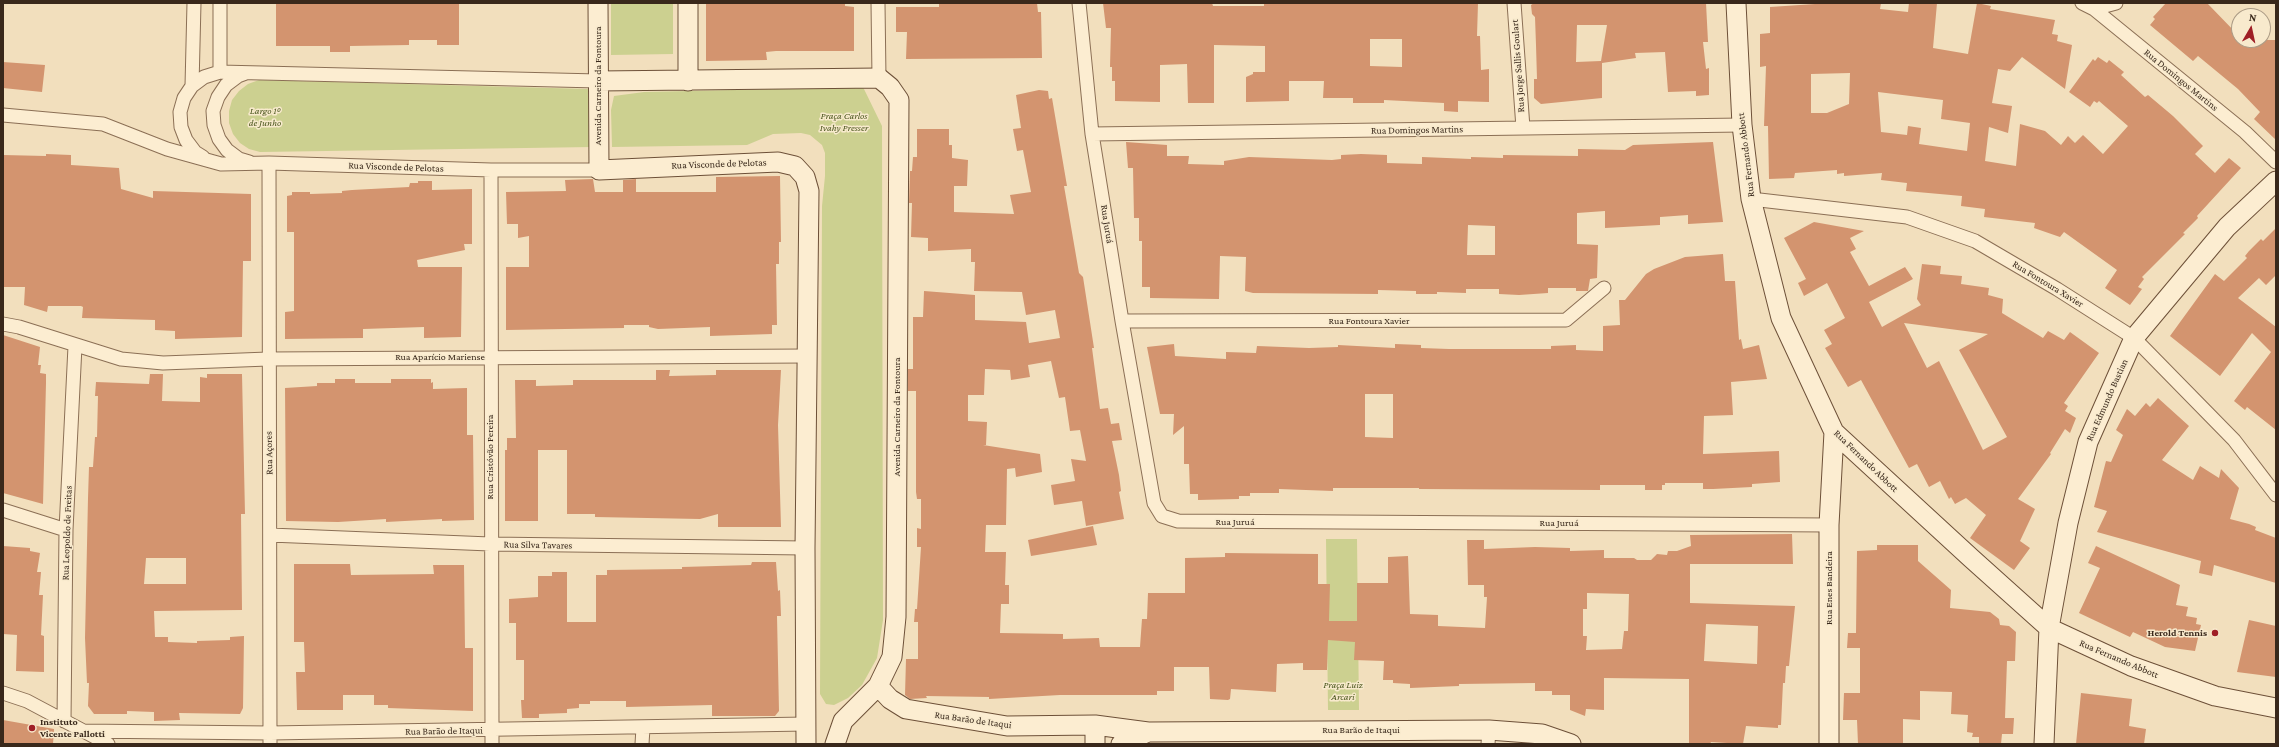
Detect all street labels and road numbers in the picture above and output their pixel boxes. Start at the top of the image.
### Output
street label: Rua Jorge Sallis Goulart [1509,19,1527,113]
street label: Avenida Carneiro da Fontoura [592,26,604,146]
street label: Rua Domingos Martins [2141,46,2221,114]
street label: Rua Fernando Abbott [1735,112,1757,198]
street label: Rua Domingos Martins [1371,123,1463,137]
street label: Rua Visconde de Pelotas [671,156,767,172]
street label: Rua Visconde de Pelotas [348,159,444,175]
street label: Rua Juruá [1098,204,1116,244]
street label: Rua Fontoura Xavier [2010,258,2086,310]
street label: Rua Fontoura Xavier [1329,315,1409,327]
street label: Rua Aparício Mariense [395,351,485,363]
street label: Avenida Carneiro da Fontoura [891,357,903,477]
street label: Rua Edmundo Bastian [2083,357,2131,443]
street label: Rua Cristóvão Pereira [484,415,496,499]
street label: Rua Fernando Abbott [1831,427,1901,495]
street label: Rua Açores [263,431,275,475]
street label: Rua Leopoldo de Freitas [59,485,75,581]
street label: Rua Juruá [1215,516,1255,528]
street label: Rua Juruá [1539,517,1579,529]
street label: Rua Silva Tavares [504,538,572,552]
street label: Rua Enes Bandeira [1823,551,1835,625]
street label: Rua Fernando Abbott [2078,637,2160,681]
street label: Rua Barão de Itaqui [934,709,1012,731]
street label: Rua Barão de Itaqui [405,724,483,738]
street label: Rua Barão de Itaqui [1322,724,1400,736]

